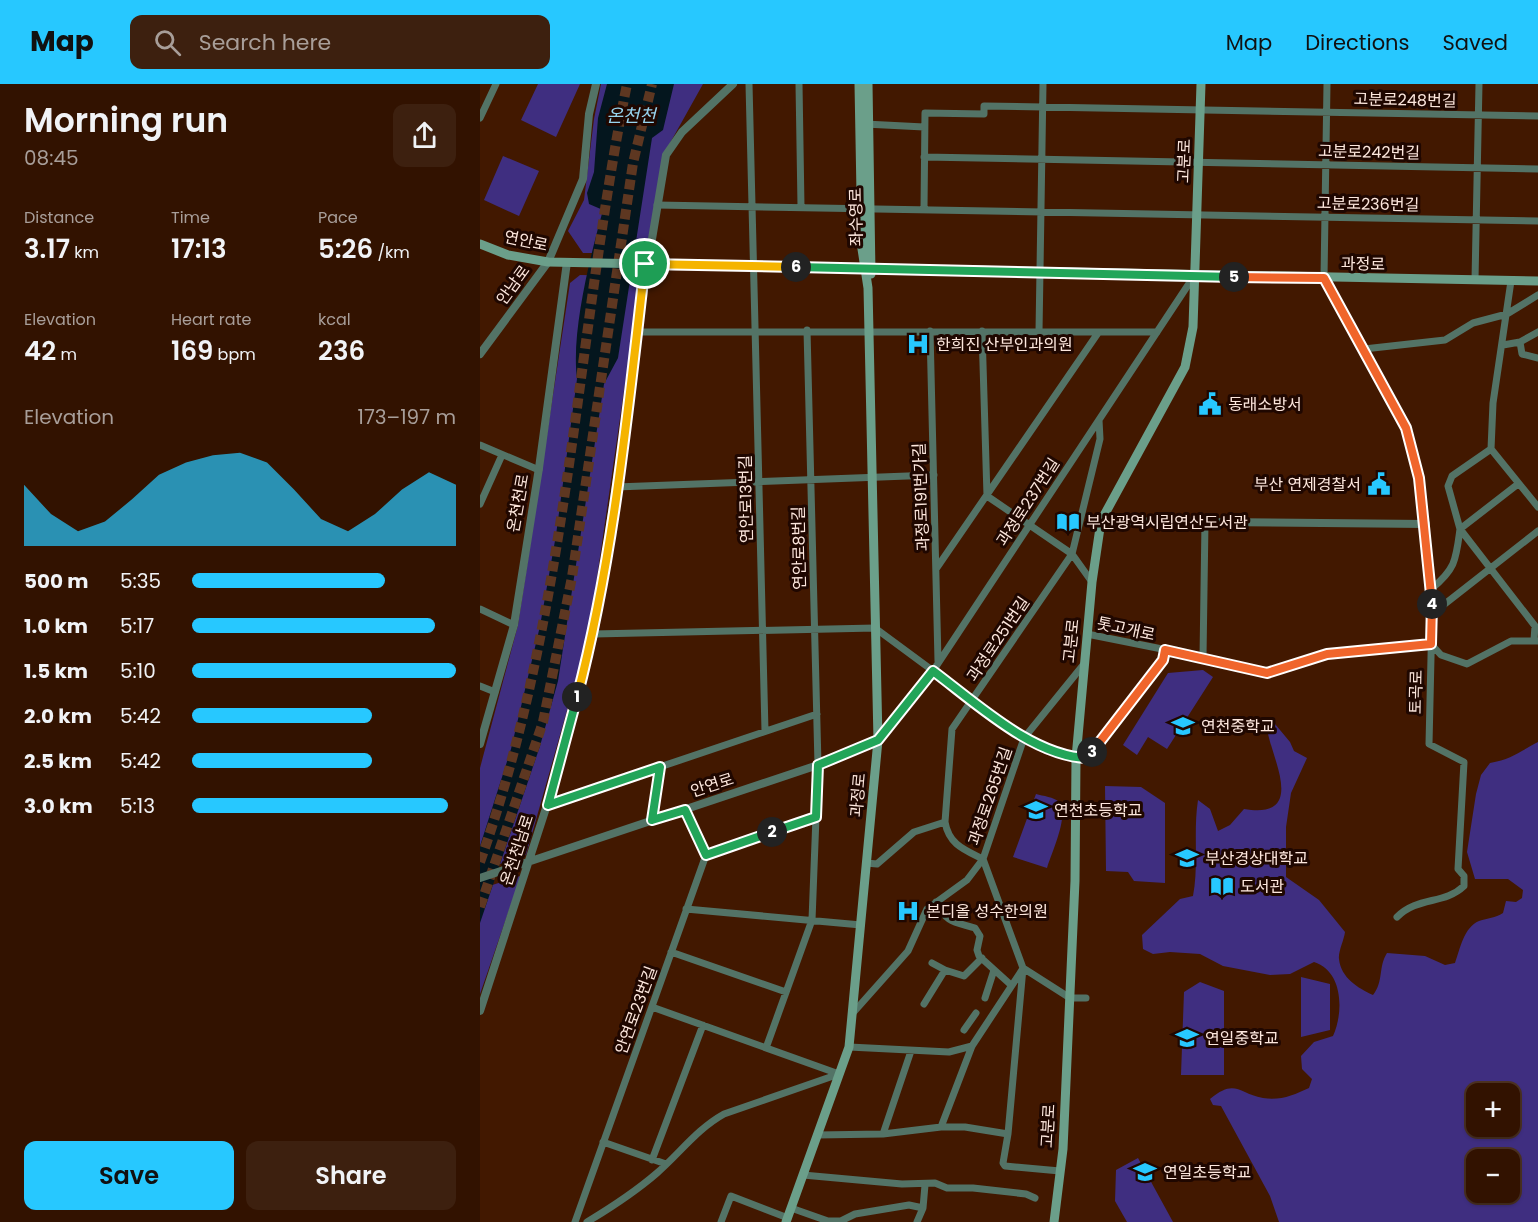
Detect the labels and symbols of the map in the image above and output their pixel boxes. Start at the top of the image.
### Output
street label: 고분로248번길 [1353,88,1457,112]
water label: 온천천 [606,103,658,128]
street label: 고분로 [1172,138,1196,183]
street label: 고분로242번길 [1318,140,1420,164]
street label: 좌수영로 [844,187,868,247]
street label: 고분로236번길 [1317,192,1419,216]
street label: 연안로 [502,225,550,257]
pin [619,238,670,289]
pin: 6 [781,252,811,282]
street label: 과정로 [1341,252,1386,276]
street label: 안남로 [491,260,535,310]
pin: 5 [1219,262,1249,292]
hospital icon: 한희진 산부인과의원 [905,331,931,357]
place label: 한희진 산부인과의원 [936,333,1073,356]
public building icon: 동래소방서 [1197,391,1223,417]
place label: 동래소방서 [1228,393,1302,416]
street label: 과정로191번가길 [908,442,934,552]
street label: 과정로237번길 [991,453,1065,551]
street label: 연안로13번길 [734,455,758,543]
public building icon: 부산 연제경찰서 [1366,471,1392,497]
street label: 온천천로 [502,472,534,534]
place label: 부산 연제경찰서 [1254,473,1361,496]
street label: 연안로8번길 [787,506,811,590]
library icon: 부산광역시립연산도서관 [1055,509,1081,535]
place label: 부산광역시립연산도서관 [1086,511,1248,534]
pin: 4 [1417,589,1447,619]
street label: 과정로251번길 [961,592,1035,686]
street label: 톳고개로 [1095,612,1157,646]
street label: 고분로 [1057,618,1085,664]
street label: 토곡로 [1404,669,1428,714]
pin: 1 [562,682,592,712]
school or university icon: 연천중학교 [1170,713,1196,739]
place label: 연천중학교 [1201,715,1275,738]
pin: 3 [1077,737,1107,767]
street label: 과정로265번길 [962,744,1018,848]
street label: 안연로 [687,767,737,803]
street label: 과정로 [845,772,871,818]
school or university icon: 연천초등학교 [1023,797,1049,823]
place label: 연천초등학교 [1054,799,1142,822]
street label: 온천천남로 [495,811,539,889]
pin: 2 [757,817,787,847]
school or university icon: 부산경상대학교 [1174,845,1200,871]
place label: 부산경상대학교 [1205,847,1308,870]
library icon: 도서관 [1209,873,1235,899]
place label: 도서관 [1240,875,1284,898]
hospital icon: 본디올 성수한의원 [895,898,921,924]
place label: 본디올 성수한의원 [926,900,1048,923]
street label: 안연로23번길 [609,963,663,1057]
school or university icon: 연일중학교 [1174,1025,1200,1051]
place label: 연일중학교 [1205,1027,1279,1050]
street label: 고분로 [1035,1103,1061,1149]
school or university icon: 연일초등학교 [1132,1159,1158,1185]
place label: 연일초등학교 [1163,1161,1251,1184]

